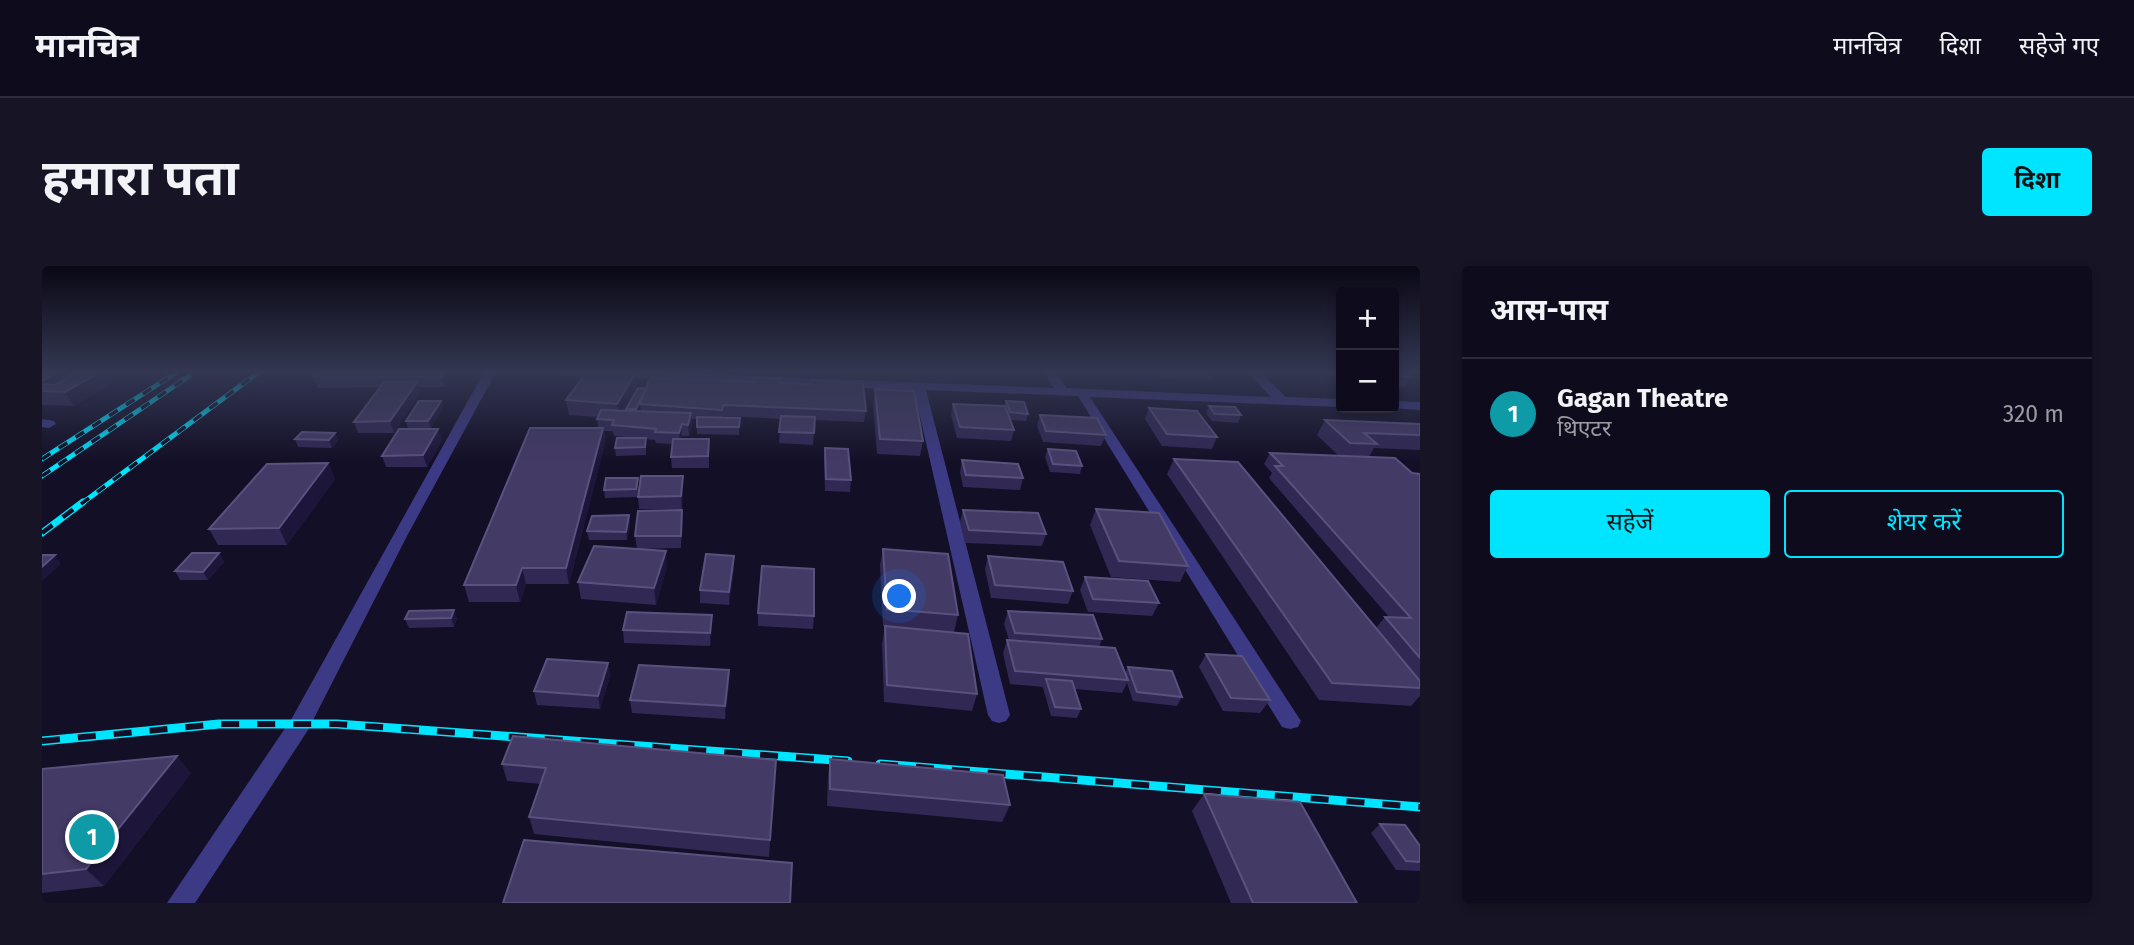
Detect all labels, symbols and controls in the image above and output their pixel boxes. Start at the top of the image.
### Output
text: मानचित्र [35,26,139,66]
text: मानचित्र [1833,32,1902,60]
text: दिशा [1940,32,1981,60]
text: सहेजे गए [2019,32,2099,60]
button: दिशा [1982,148,2092,216]
text: हमारा पता [42,149,239,208]
map controls [1336,287,1399,413]
button: + [1336,287,1399,350]
text: आस-पास [1490,292,1608,328]
button: − [1336,350,1399,413]
text: Gagan Theatre [1557,383,1728,414]
text: 1 [1508,400,1518,428]
text: 320 m [2003,400,2064,428]
text: थिएटर [1557,414,1611,442]
button: सहेजें [1490,490,1770,558]
button: शेयर करें [1784,490,2064,558]
your location [882,579,916,613]
pin: 1 [69,811,115,863]

